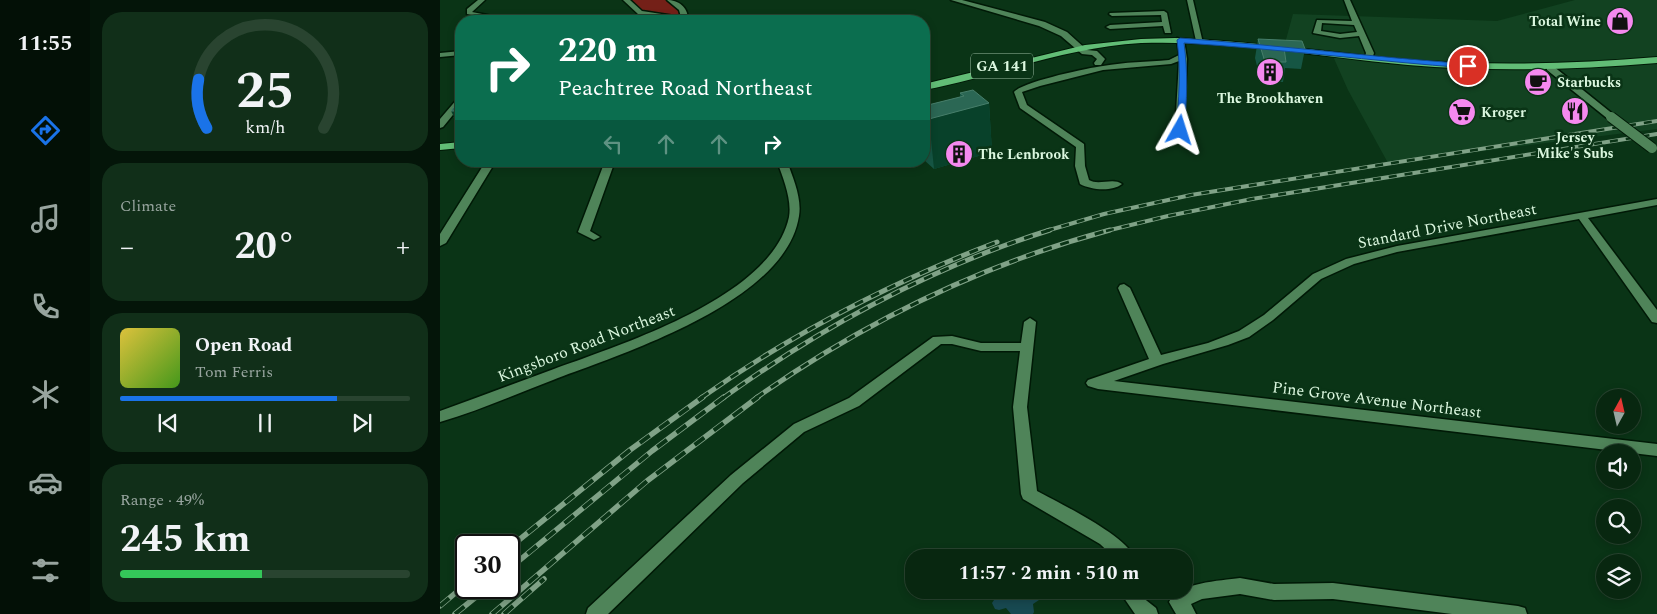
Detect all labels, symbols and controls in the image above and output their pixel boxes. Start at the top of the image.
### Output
shop icon: Total Wine [1605,6,1635,36]
place label: Total Wine [1529,11,1601,32]
text: 220 m [558,24,657,77]
text: 11:55 [17,27,73,60]
icon: right [475,35,540,100]
pin [1447,45,1489,87]
text: 25 [236,52,294,131]
icon: arrive [1454,52,1482,80]
road number: GA 141 [971,54,1033,78]
building icon: The Brookhaven [1255,57,1285,87]
cafe icon: Starbucks [1523,67,1553,97]
text: Peachtree Road Northeast [558,72,812,105]
place label: Starbucks [1557,72,1621,93]
place label: The Brookhaven [1217,88,1324,109]
restaurant icon: Jersey Mike's Subs [1560,96,1590,126]
supermarket icon: Kroger [1447,97,1477,127]
place label: Kroger [1481,102,1526,123]
position arrow [1153,103,1205,155]
icon: directions [28,113,63,148]
text: km/h [245,114,285,141]
place label: Jersey Mike's Subs [1536,127,1614,164]
icon: left [599,130,627,158]
icon: ahead [652,130,680,158]
icon: ahead [705,130,733,158]
icon: right [758,130,786,158]
building icon: The Lenbrook [944,139,974,169]
place label: The Lenbrook [978,144,1070,165]
text: Climate [120,194,176,218]
street label: Standard Drive Northeast [1356,197,1539,255]
icon: music [28,201,63,236]
text: 20° [234,218,296,276]
text: − [120,226,134,269]
text: + [396,226,410,269]
icon: phone [28,289,63,324]
street label: Kingsboro Road Northeast [494,299,679,389]
text: Open Road [195,331,292,360]
text: Tom Ferris [195,360,273,384]
street label: Pine Grove Avenue Northeast [1271,375,1483,425]
icon: climate [28,377,63,412]
north arrow [1596,389,1641,434]
map controls [1596,389,1641,599]
icon: previous [154,409,182,437]
icon: pause [251,409,279,437]
icon: next [348,409,376,437]
button: sound [1596,444,1641,489]
icon: car [28,465,63,500]
text: Range · 49% [120,488,204,512]
button: search [1596,499,1641,544]
text: 245 km [120,511,251,569]
speed limit sign: 30 [455,534,520,599]
icon: filters [28,553,63,588]
button: layers [1596,554,1641,599]
text: 11:57 · 2 min · 510 m [959,559,1139,588]

